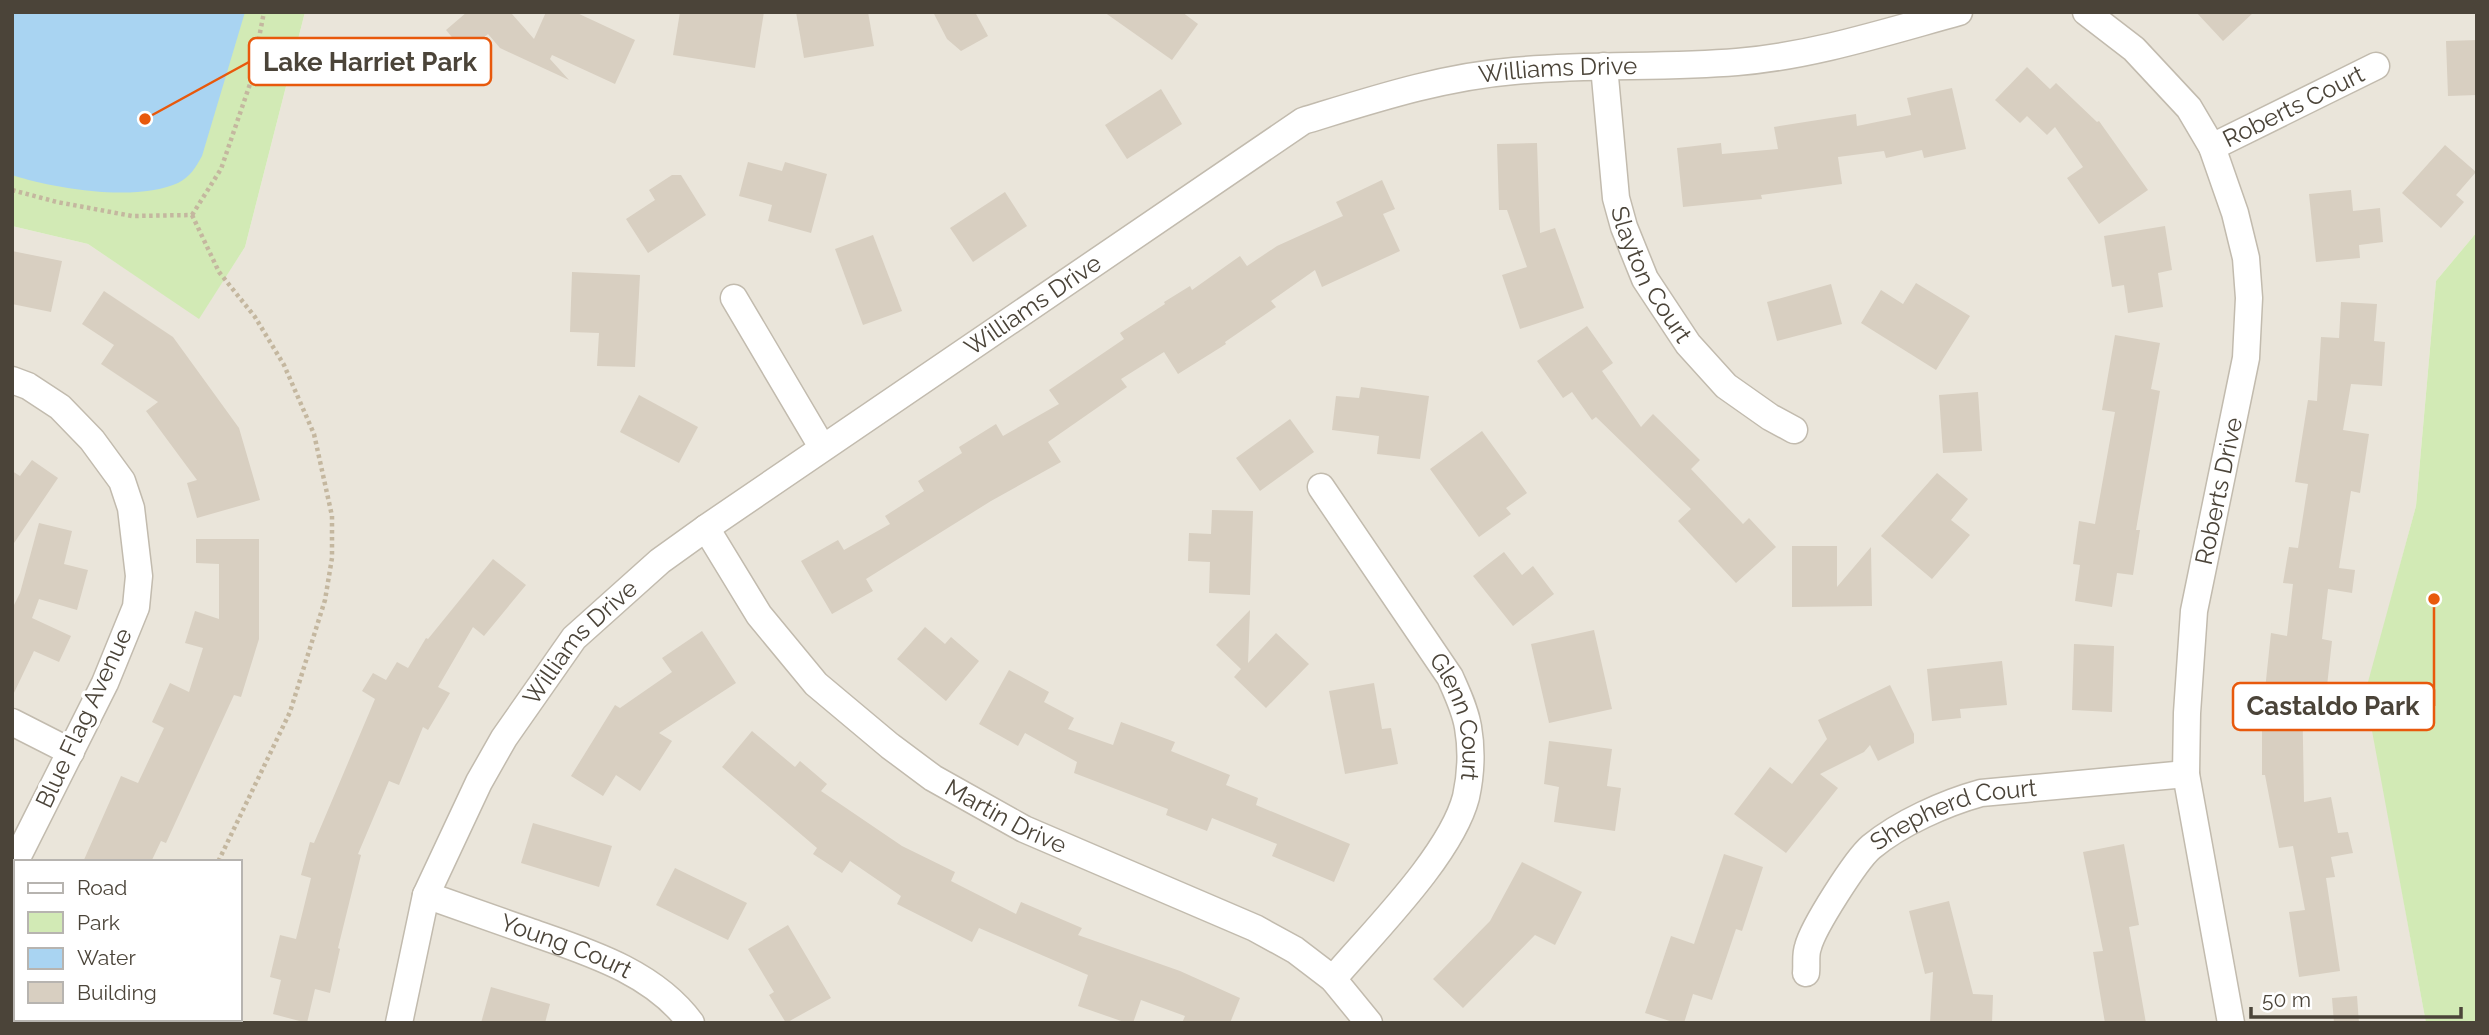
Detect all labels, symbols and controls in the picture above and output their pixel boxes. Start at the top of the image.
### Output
callout: Lake Harriet Park [249,38,491,85]
text: Lake Harriet Park [263,47,477,77]
street label: Williams Drive [1477,51,1637,89]
street label: Roberts Court [2218,59,2369,153]
street label: Slayton Court [1605,203,1698,348]
street label: Williams Drive [959,248,1106,361]
street label: Roberts Drive [2189,415,2248,567]
street label: Williams Drive [517,573,643,711]
street label: Blue Flag Avenue [29,623,138,812]
street label: Glenn Court [1424,647,1485,782]
callout: Castaldo Park [2233,683,2434,730]
text: Castaldo Park [2247,691,2420,721]
street label: Martin Drive [940,773,1071,860]
street label: Shepherd Court [1864,773,2038,856]
legend [14,860,242,1021]
text: Road [77,875,127,900]
street label: Young Court [497,907,637,984]
text: Park [77,910,120,935]
text: Water [77,945,136,970]
scale bar [2251,976,2461,1020]
text: Building [77,980,157,1005]
text: 50 m [2262,987,2311,1012]

